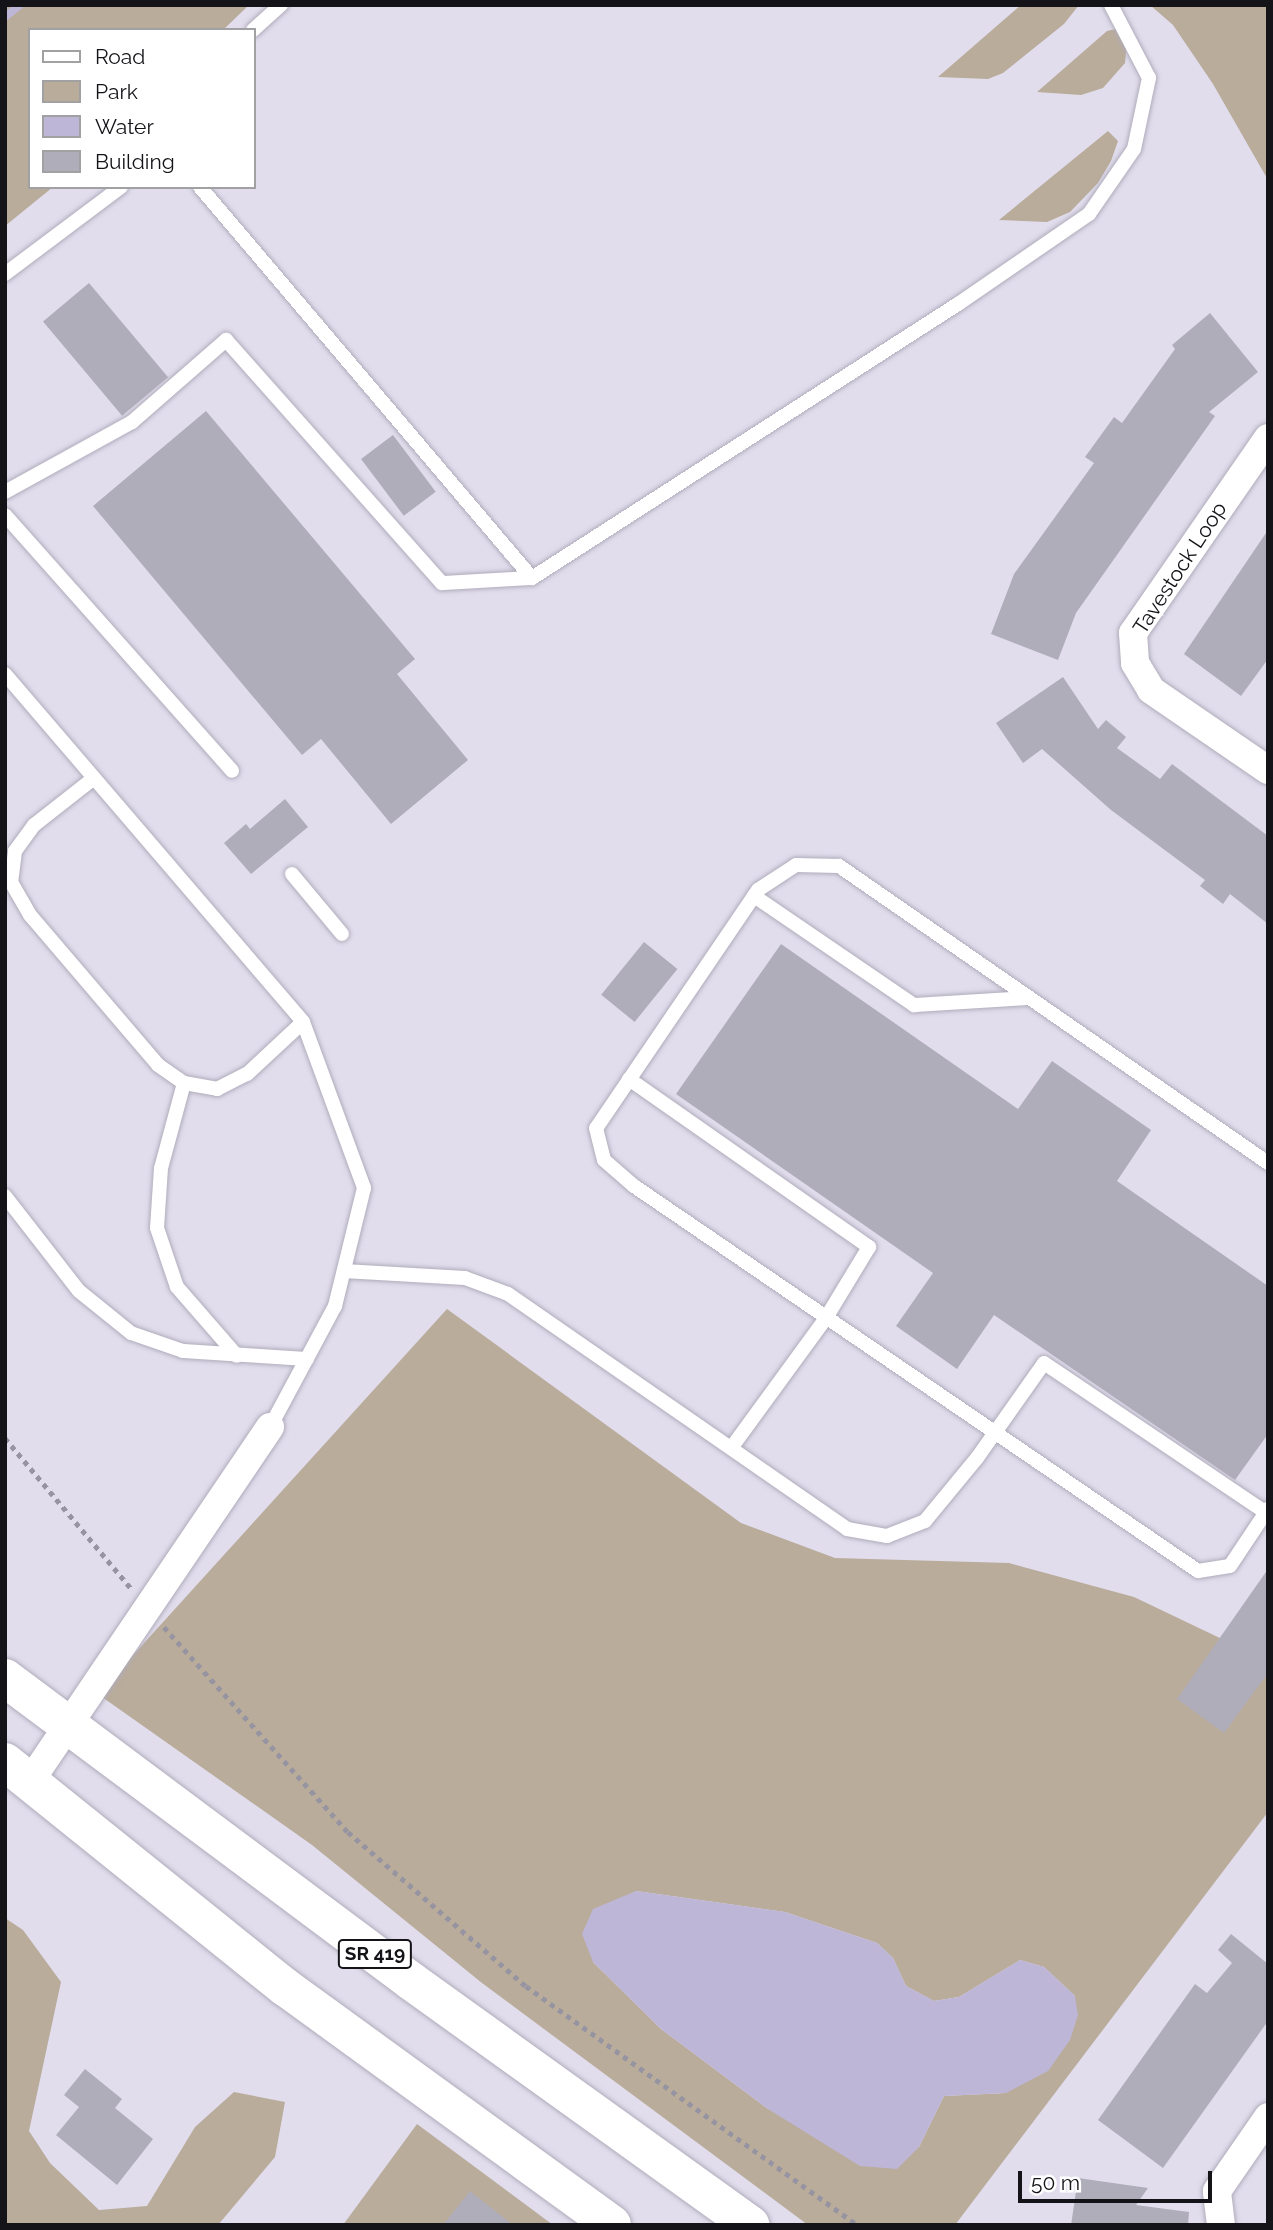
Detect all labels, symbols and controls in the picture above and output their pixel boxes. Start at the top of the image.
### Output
legend [28,28,256,189]
text: Road [95,44,145,69]
text: Park [95,79,138,104]
text: Water [95,114,154,139]
text: Building [95,149,175,174]
street label: Tavestock Loop [1128,497,1232,639]
road number: SR 419 [336,1938,414,1970]
scale bar [1021,2156,1215,2200]
text: 50 m [1031,2170,1080,2195]

